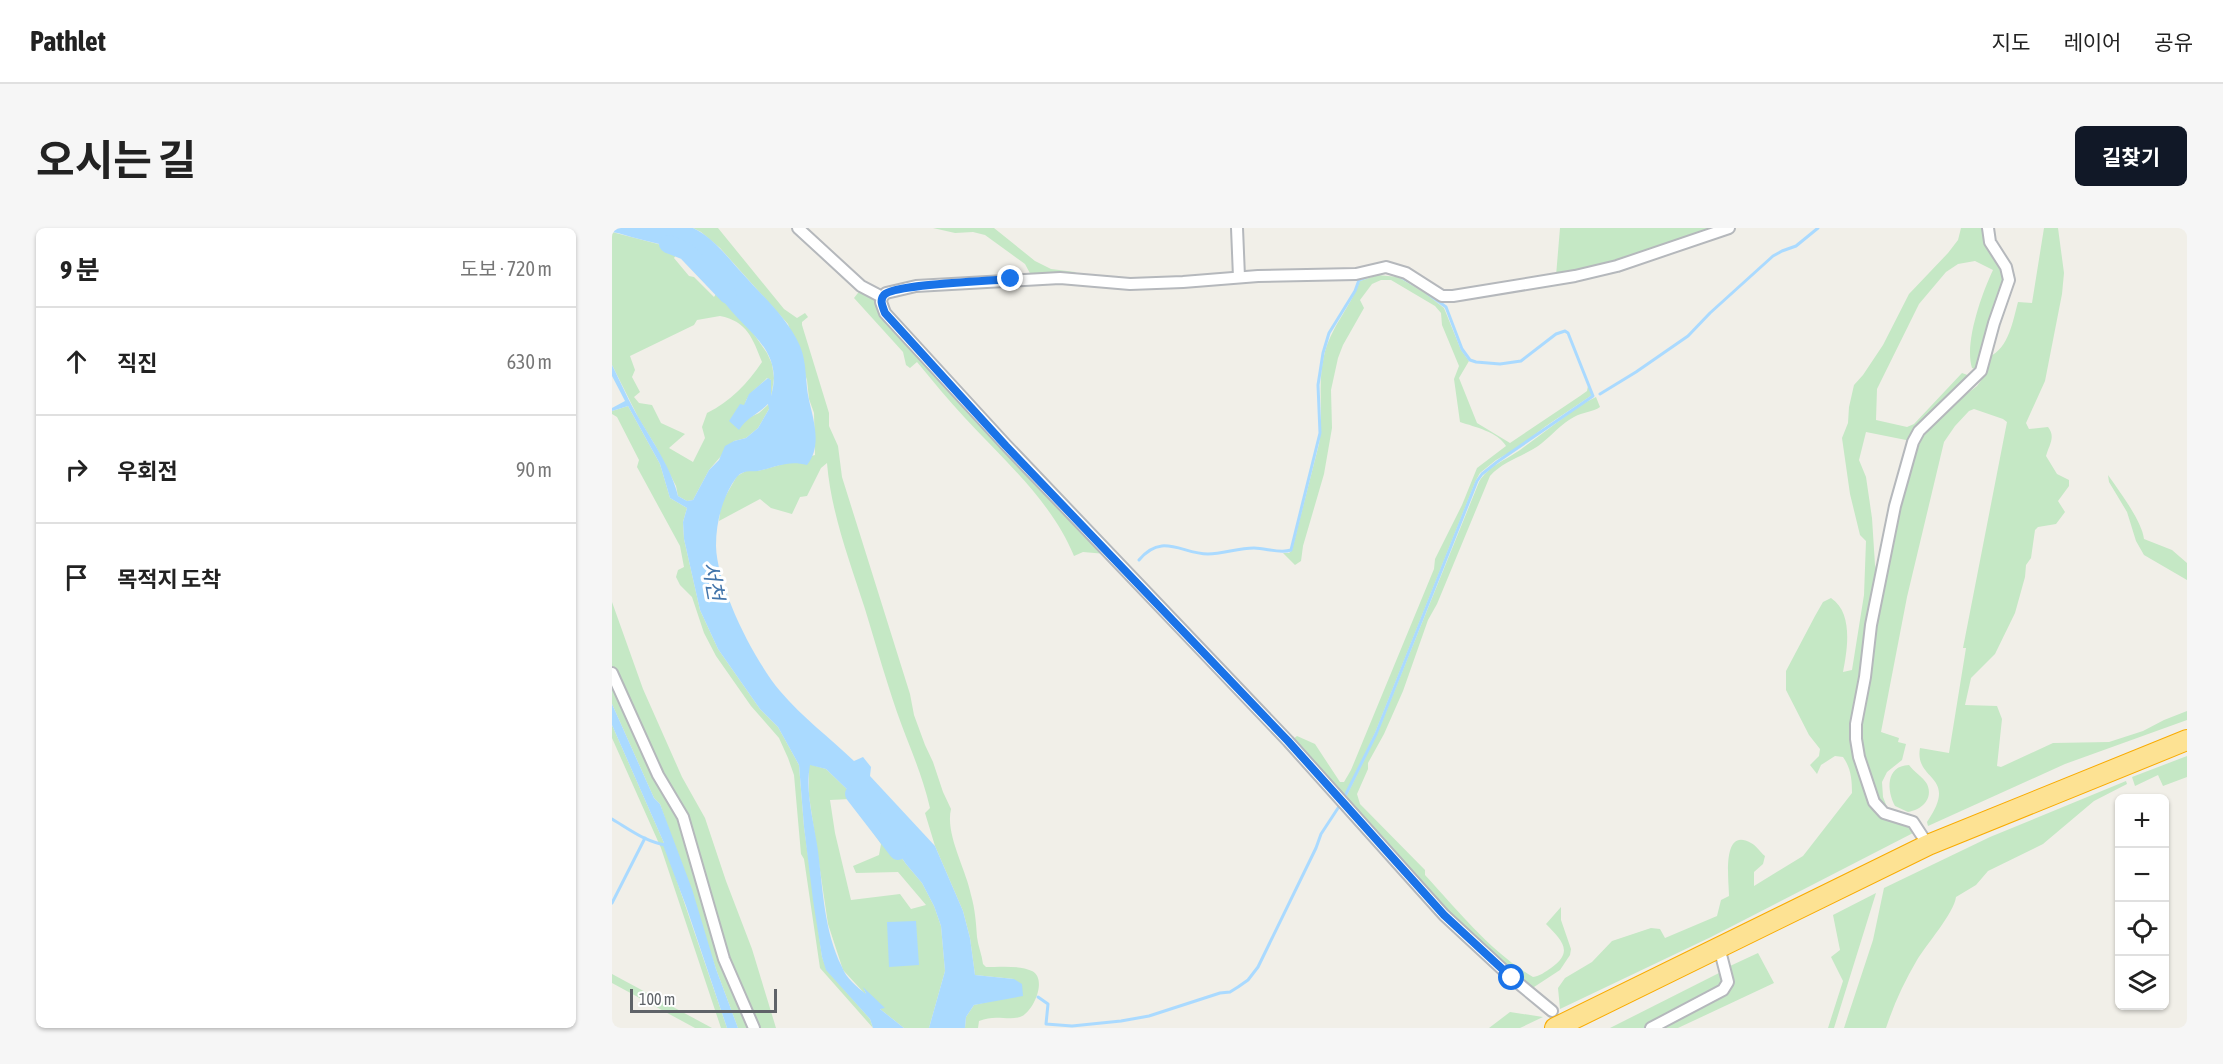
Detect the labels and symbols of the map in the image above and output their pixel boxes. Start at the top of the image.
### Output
route end [997,265,1023,291]
water label: 서천 [699,560,730,605]
route start [1498,964,1524,990]
scale bar [630,986,777,1014]

